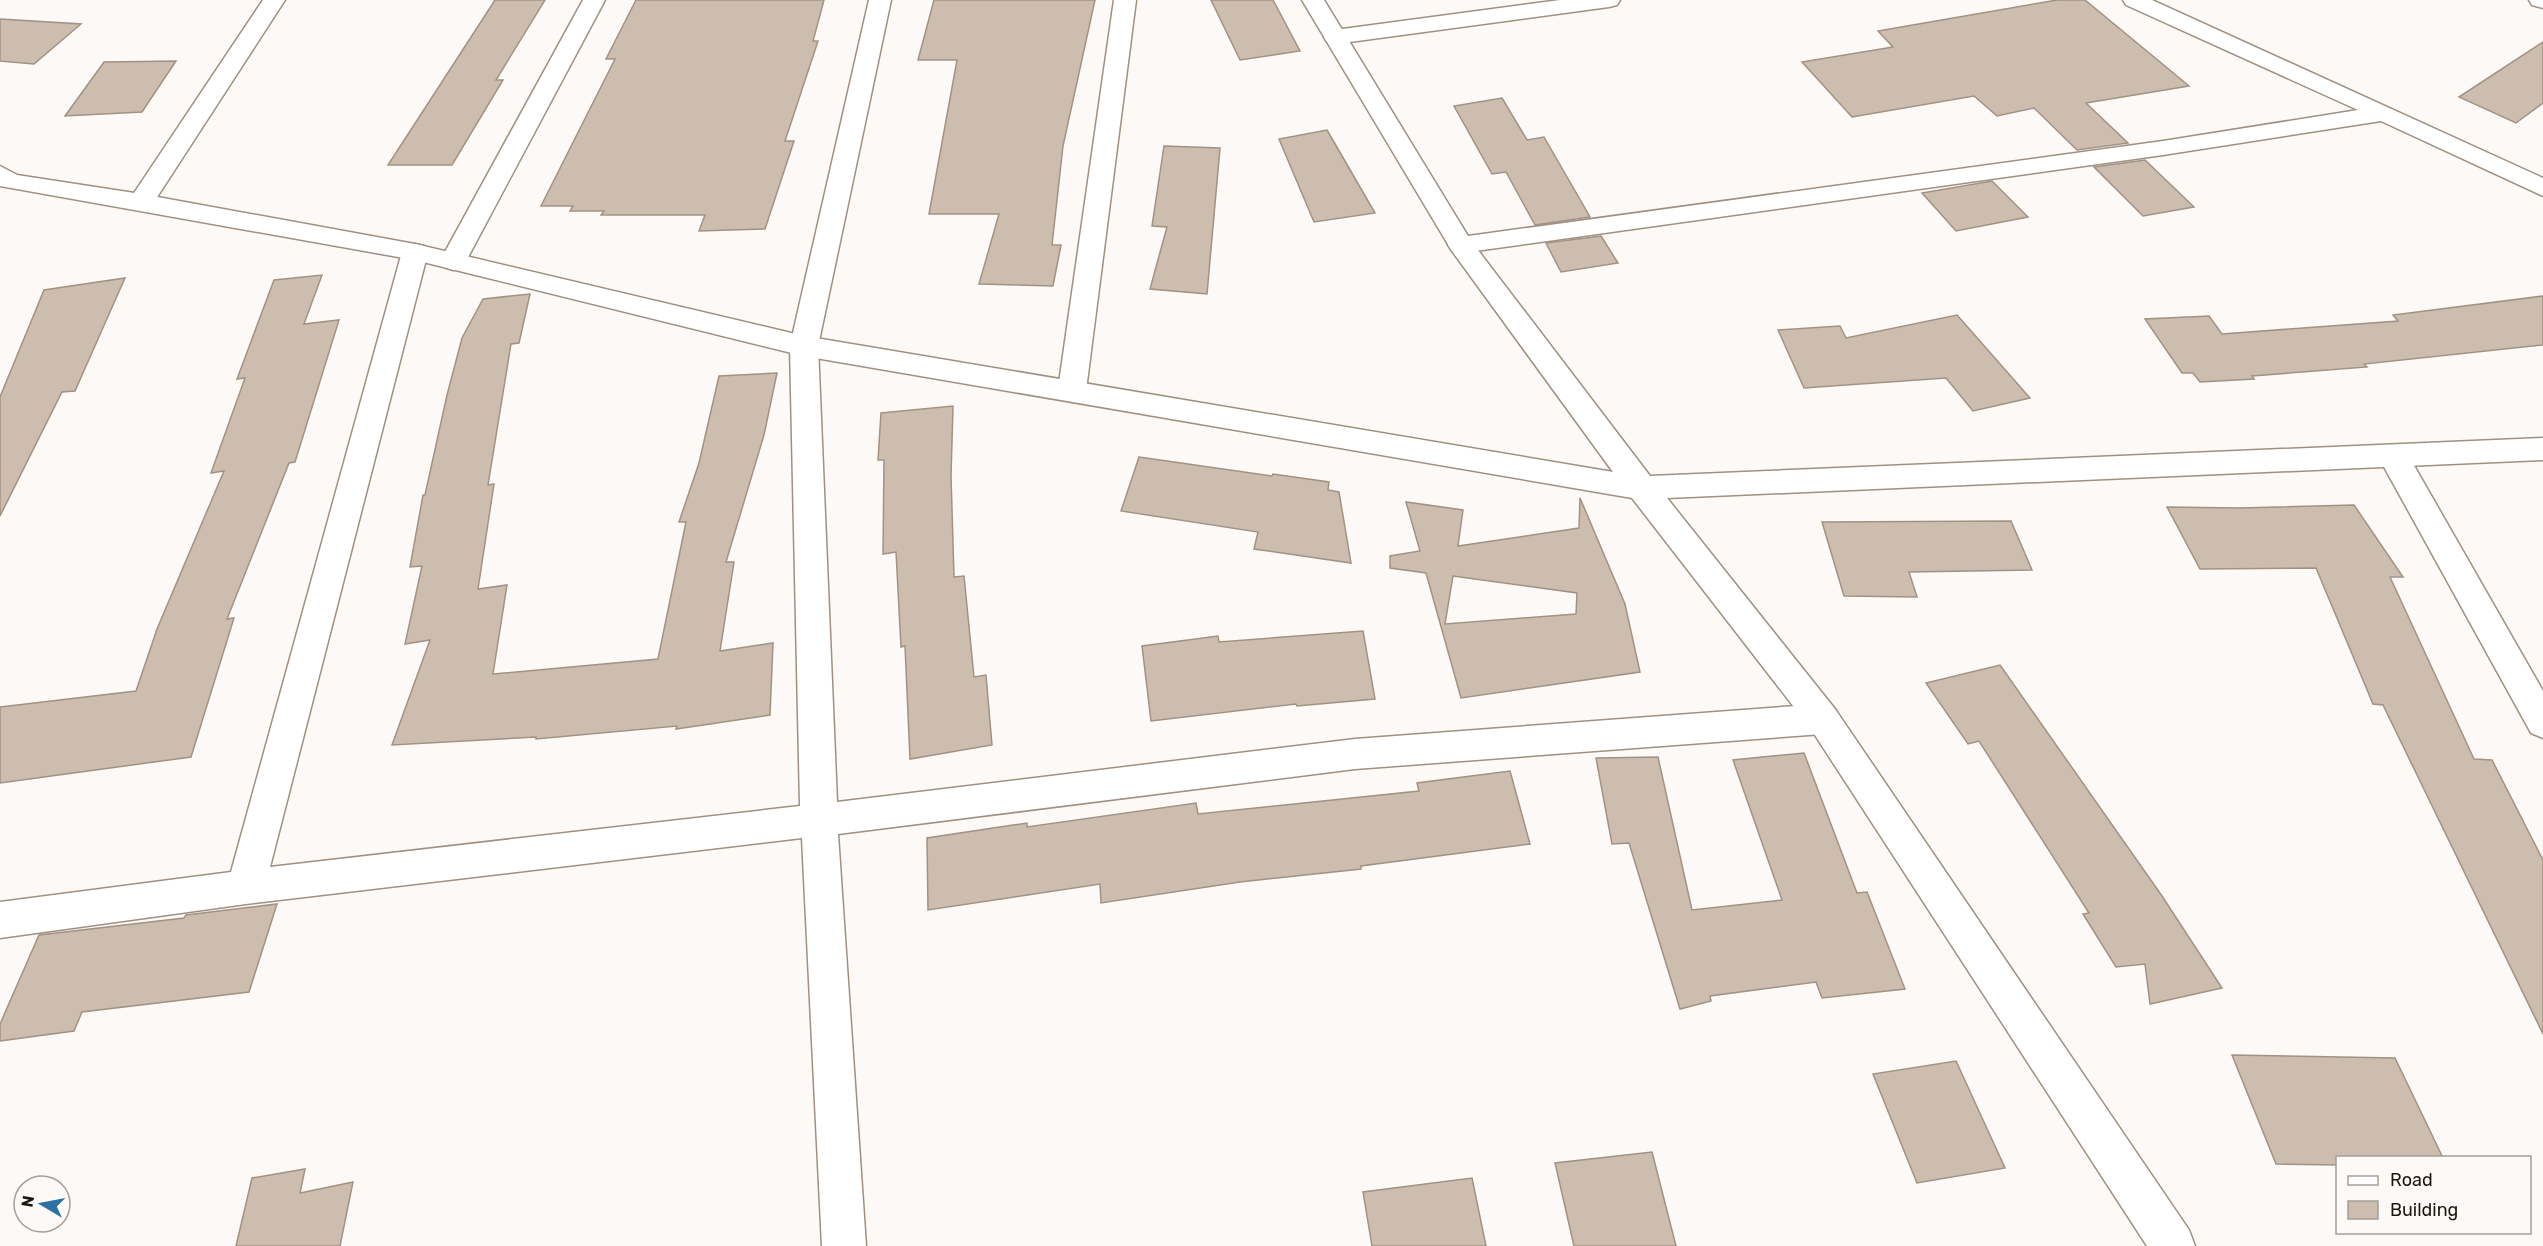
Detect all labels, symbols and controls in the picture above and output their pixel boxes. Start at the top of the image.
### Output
legend [2336,1156,2531,1234]
text: Road [2390,1169,2433,1191]
north arrow [12,1174,72,1234]
text: N [17,1194,38,1209]
text: Building [2390,1199,2458,1221]

